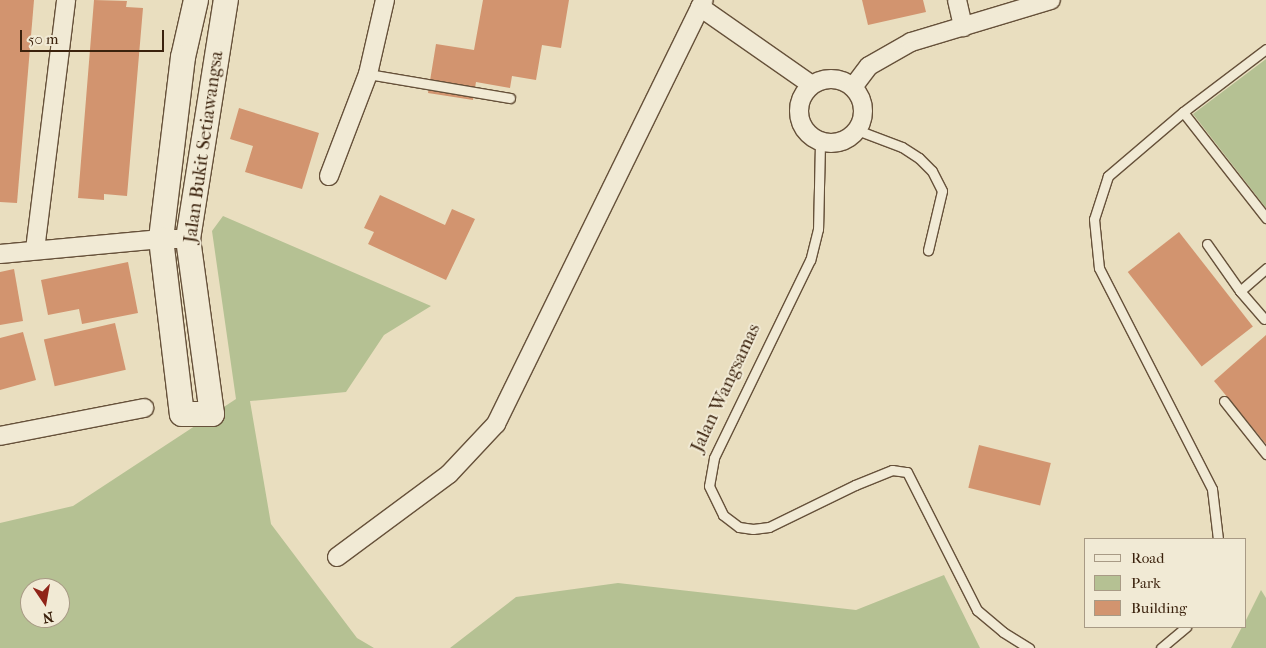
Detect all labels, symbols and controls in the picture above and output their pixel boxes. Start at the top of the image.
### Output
scale bar [22,20,166,52]
text: 50 m [28,30,58,48]
street label: Jalan Bukit Setiawangsa [179,50,229,244]
street label: Jalan Wangsamas [686,320,766,456]
legend [1084,538,1246,628]
text: Road [1131,549,1164,567]
text: Park [1131,574,1161,592]
north arrow [20,578,70,628]
text: Building [1131,599,1187,617]
text: N [41,608,55,627]

